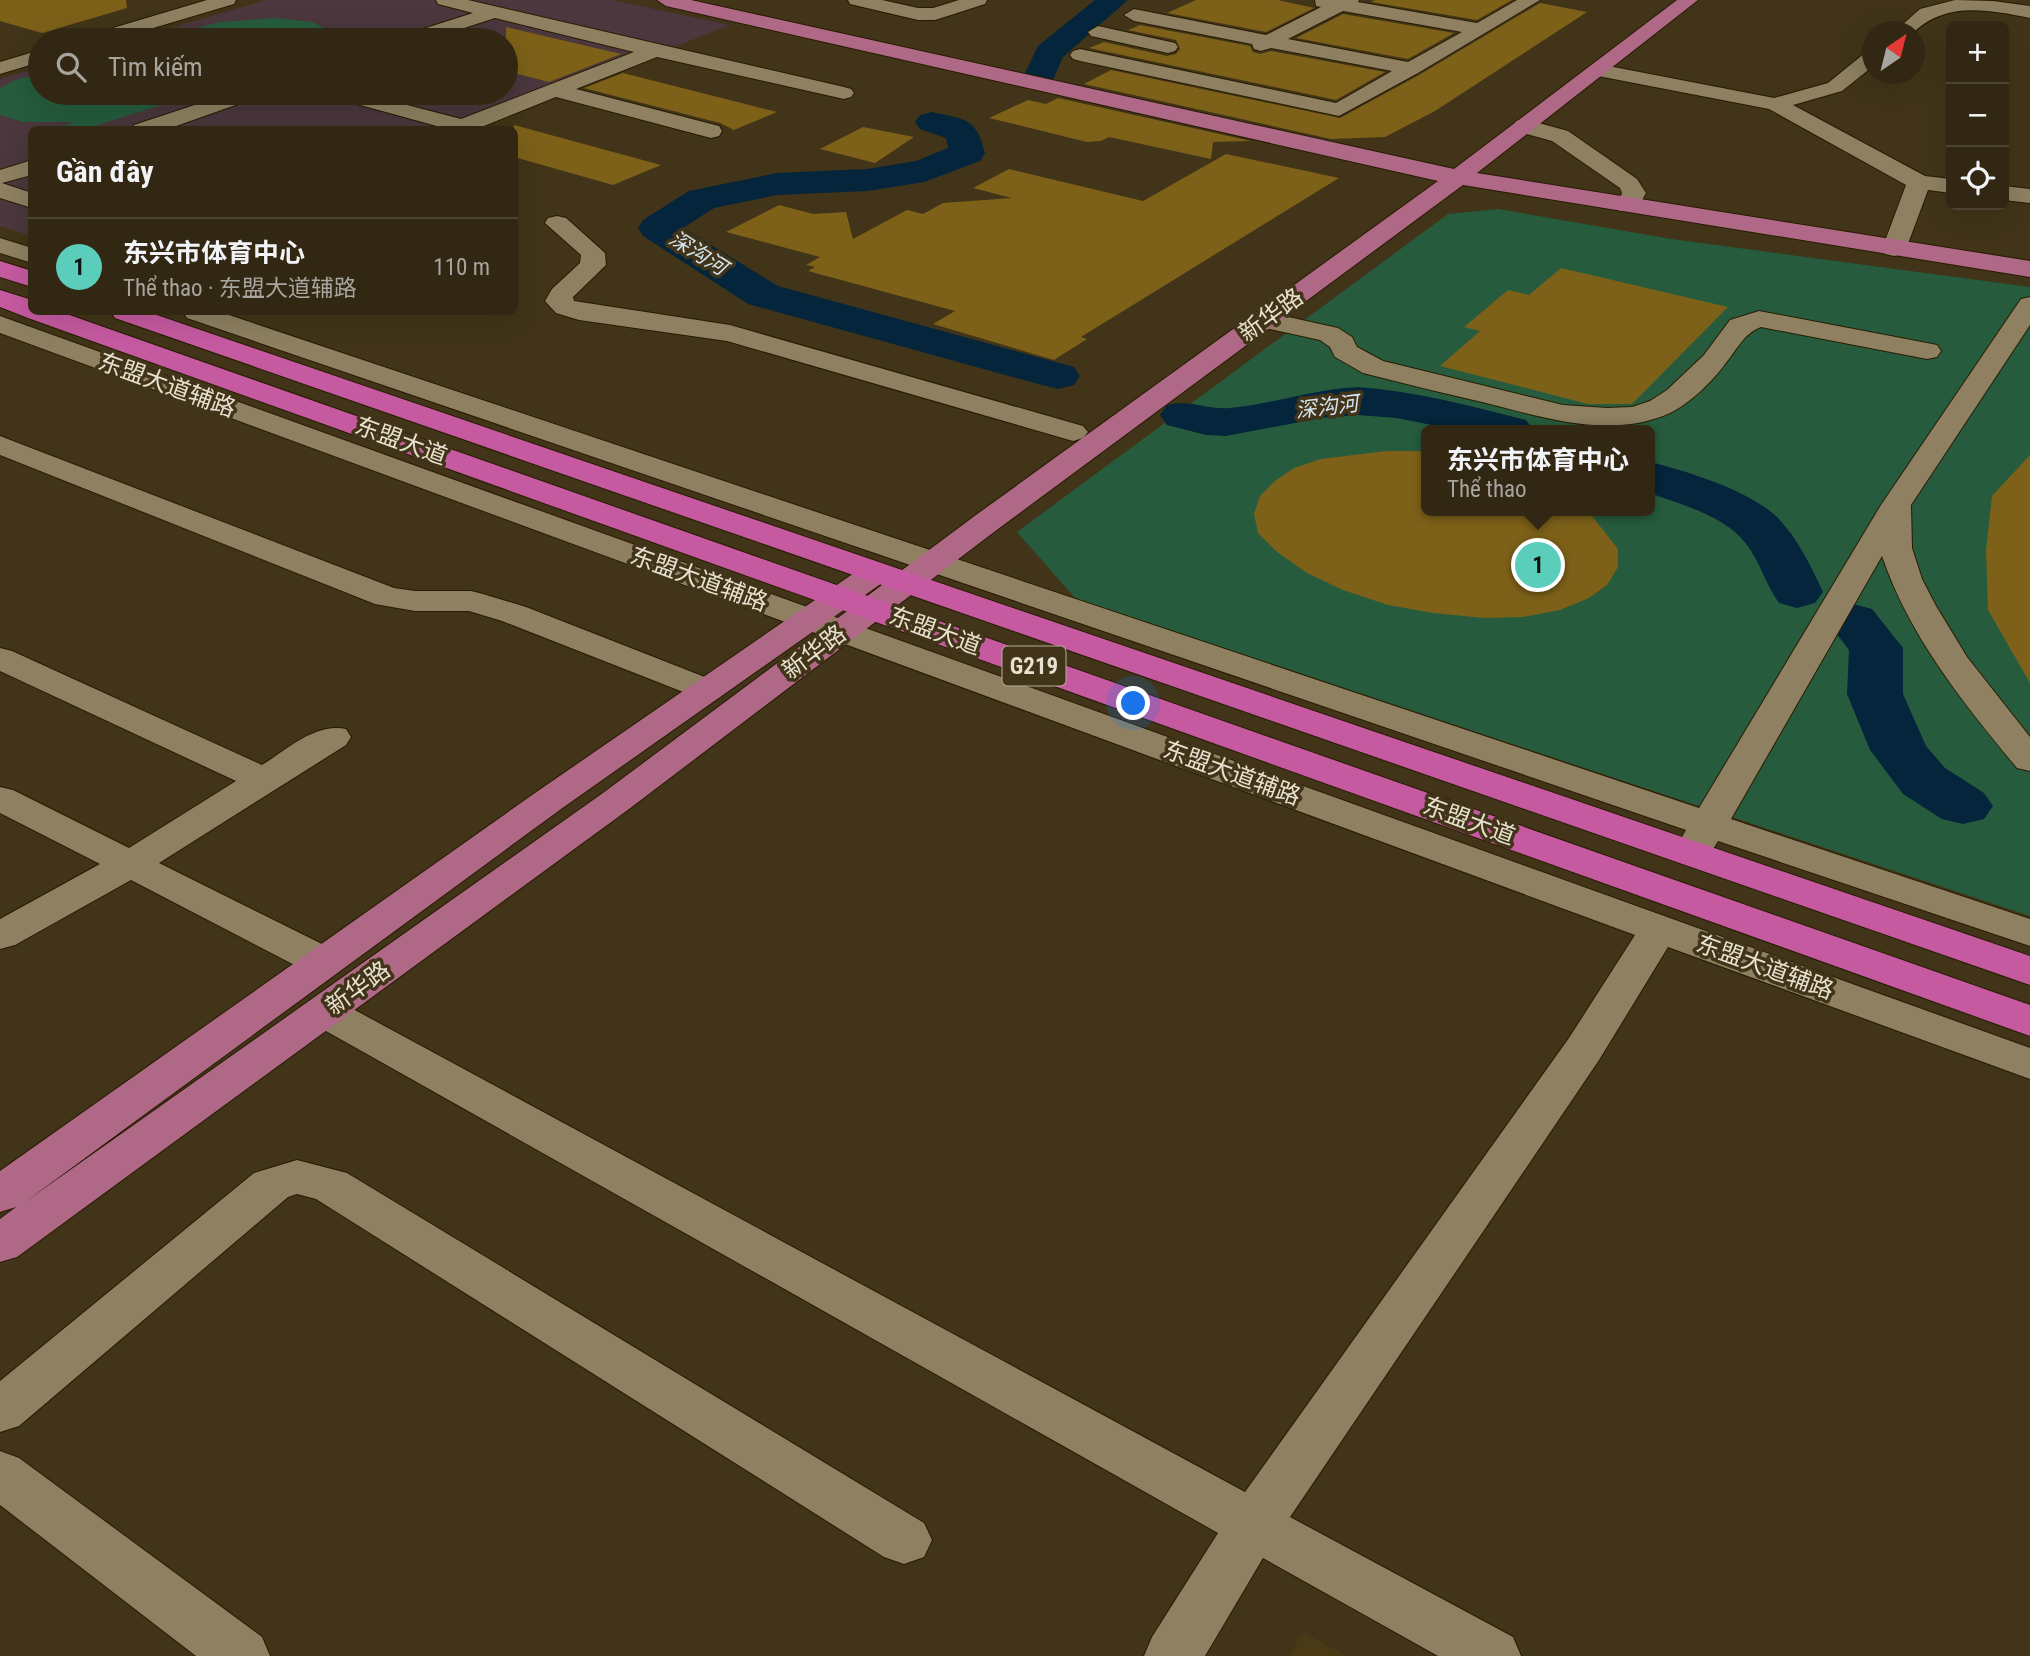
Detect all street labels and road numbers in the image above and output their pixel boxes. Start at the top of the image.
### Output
street label: 新华路 [1234,283,1308,347]
street label: 东盟大道辅路 [95,347,239,423]
street label: 东盟大道 [351,411,451,471]
street label: 东盟大道辅路 [627,541,771,617]
street label: 东盟大道 [885,601,985,661]
street label: 新华路 [777,619,851,685]
road number: G219 [1002,646,1066,686]
street label: 东盟大道辅路 [1160,735,1304,811]
street label: 东盟大道 [1419,791,1519,851]
street label: 东盟大道辅路 [1693,929,1837,1005]
street label: 新华路 [321,956,395,1020]

